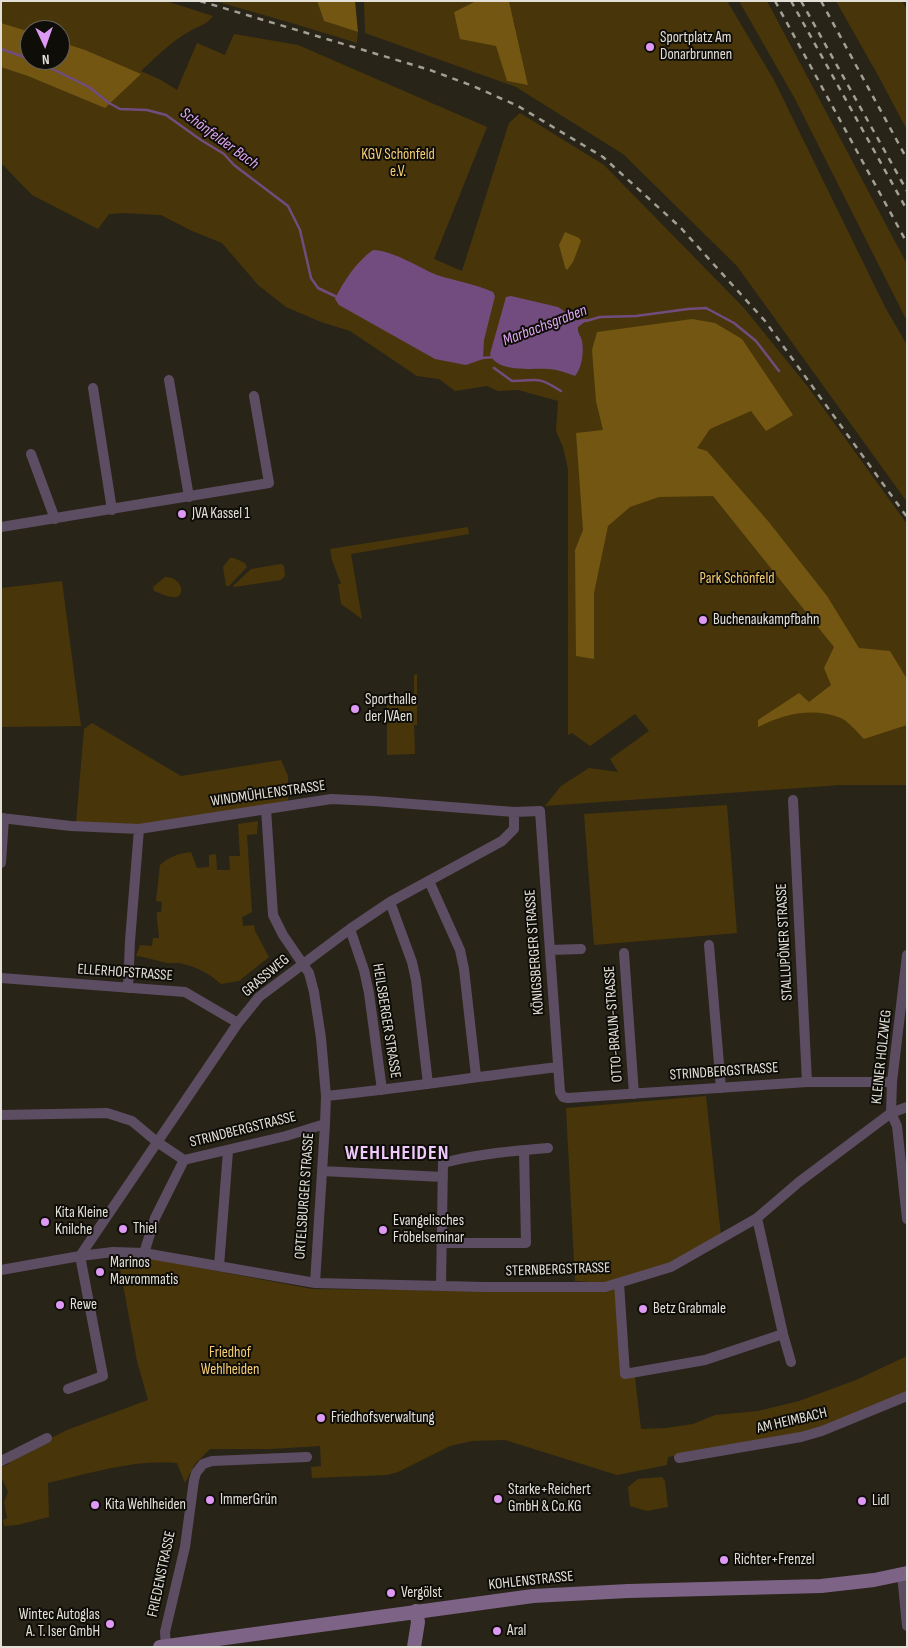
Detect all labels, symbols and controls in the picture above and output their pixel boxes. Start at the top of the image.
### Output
north arrow [20,20,70,70]
place label: Sportplatz Am Donarbrunnen [660,29,732,64]
marker: Sportplatz Am Donarbrunnen [644,41,656,53]
text: N [42,51,50,68]
water label: Schönfelder Bach [176,104,262,174]
park label: KGV Schönfeld e.V. [361,146,435,181]
water label: Marbachsgraben [500,301,590,351]
place label: JVA Kassel 1 [192,505,250,523]
marker: JVA Kassel 1 [176,508,188,520]
park label: Park Schönfeld [700,570,774,588]
place label: Buchenaukampfbahn [713,611,819,629]
marker: Buchenaukampfbahn [697,614,709,626]
place label: Sporthalle der JVAen [365,691,417,726]
marker: Sporthalle der JVAen [349,703,361,715]
street label: WINDMÜHLENSTRASSE [210,777,326,811]
street label: STALLUPÖNER STRASSE [773,883,797,1001]
street label: KÖNIGSBERGER STRASSE [522,889,548,1015]
street label: GRASSWEG [239,951,293,1001]
street label: ELLERHOFSTRASSE [77,961,173,985]
street label: HEILSBERGER STRASSE [368,962,404,1080]
street label: OTTO-BRAUN-STRASSE [601,965,627,1083]
street label: KLEINER HOLZWEG [868,1009,896,1105]
street label: STRINDBERGSTRASSE [669,1059,779,1085]
street label: STRINDBERGSTRASSE [188,1108,298,1152]
street label: ORTELSBURGER STRASSE [292,1132,318,1260]
district label: WEHLHEIDEN [343,1142,451,1166]
place label: Kita Kleine Knilche [55,1204,108,1239]
place label: Evangelisches Fröbelseminar [393,1212,464,1247]
marker: Kita Kleine Knilche [39,1216,51,1228]
place label: Thiel [133,1220,157,1238]
marker: Thiel [117,1223,129,1235]
marker: Evangelisches Fröbelseminar [377,1224,389,1236]
place label: Marinos Mavrommatis [110,1254,178,1289]
street label: STERNBERGSTRASSE [505,1259,611,1281]
marker: Marinos Mavrommatis [94,1266,106,1278]
place label: Rewe [70,1296,97,1314]
marker: Rewe [54,1299,66,1311]
place label: Betz Grabmale [653,1300,726,1318]
marker: Betz Grabmale [637,1303,649,1315]
park label: Friedhof Wehlheiden [201,1344,259,1379]
street label: AM HEIMBACH [755,1404,829,1438]
place label: Friedhofsverwaltung [331,1409,435,1427]
marker: Friedhofsverwaltung [315,1412,327,1424]
place label: Starke+Reichert GmbH & Co.KG [508,1481,591,1516]
place label: ImmerGrün [220,1491,277,1509]
place label: Lidl [872,1492,889,1510]
marker: Starke+Reichert GmbH & Co.KG [492,1493,504,1505]
marker: ImmerGrün [204,1494,216,1506]
marker: Lidl [856,1495,868,1507]
place label: Kita Wehlheiden [105,1496,186,1514]
marker: Kita Wehlheiden [89,1499,101,1511]
street label: FRIEDENSTRASSE [144,1529,180,1619]
place label: Richter+Frenzel [734,1551,815,1569]
marker: Richter+Frenzel [718,1554,730,1566]
street label: KOHLENSTRASSE [488,1568,574,1594]
place label: Vergölst [401,1584,442,1602]
marker: Vergölst [385,1587,397,1599]
place label: Wintec Autoglas A. T. Iser GmbH [19,1606,100,1641]
marker: Wintec Autoglas A. T. Iser GmbH [104,1618,116,1630]
place label: Aral [507,1622,526,1640]
marker: Aral [491,1625,503,1637]

